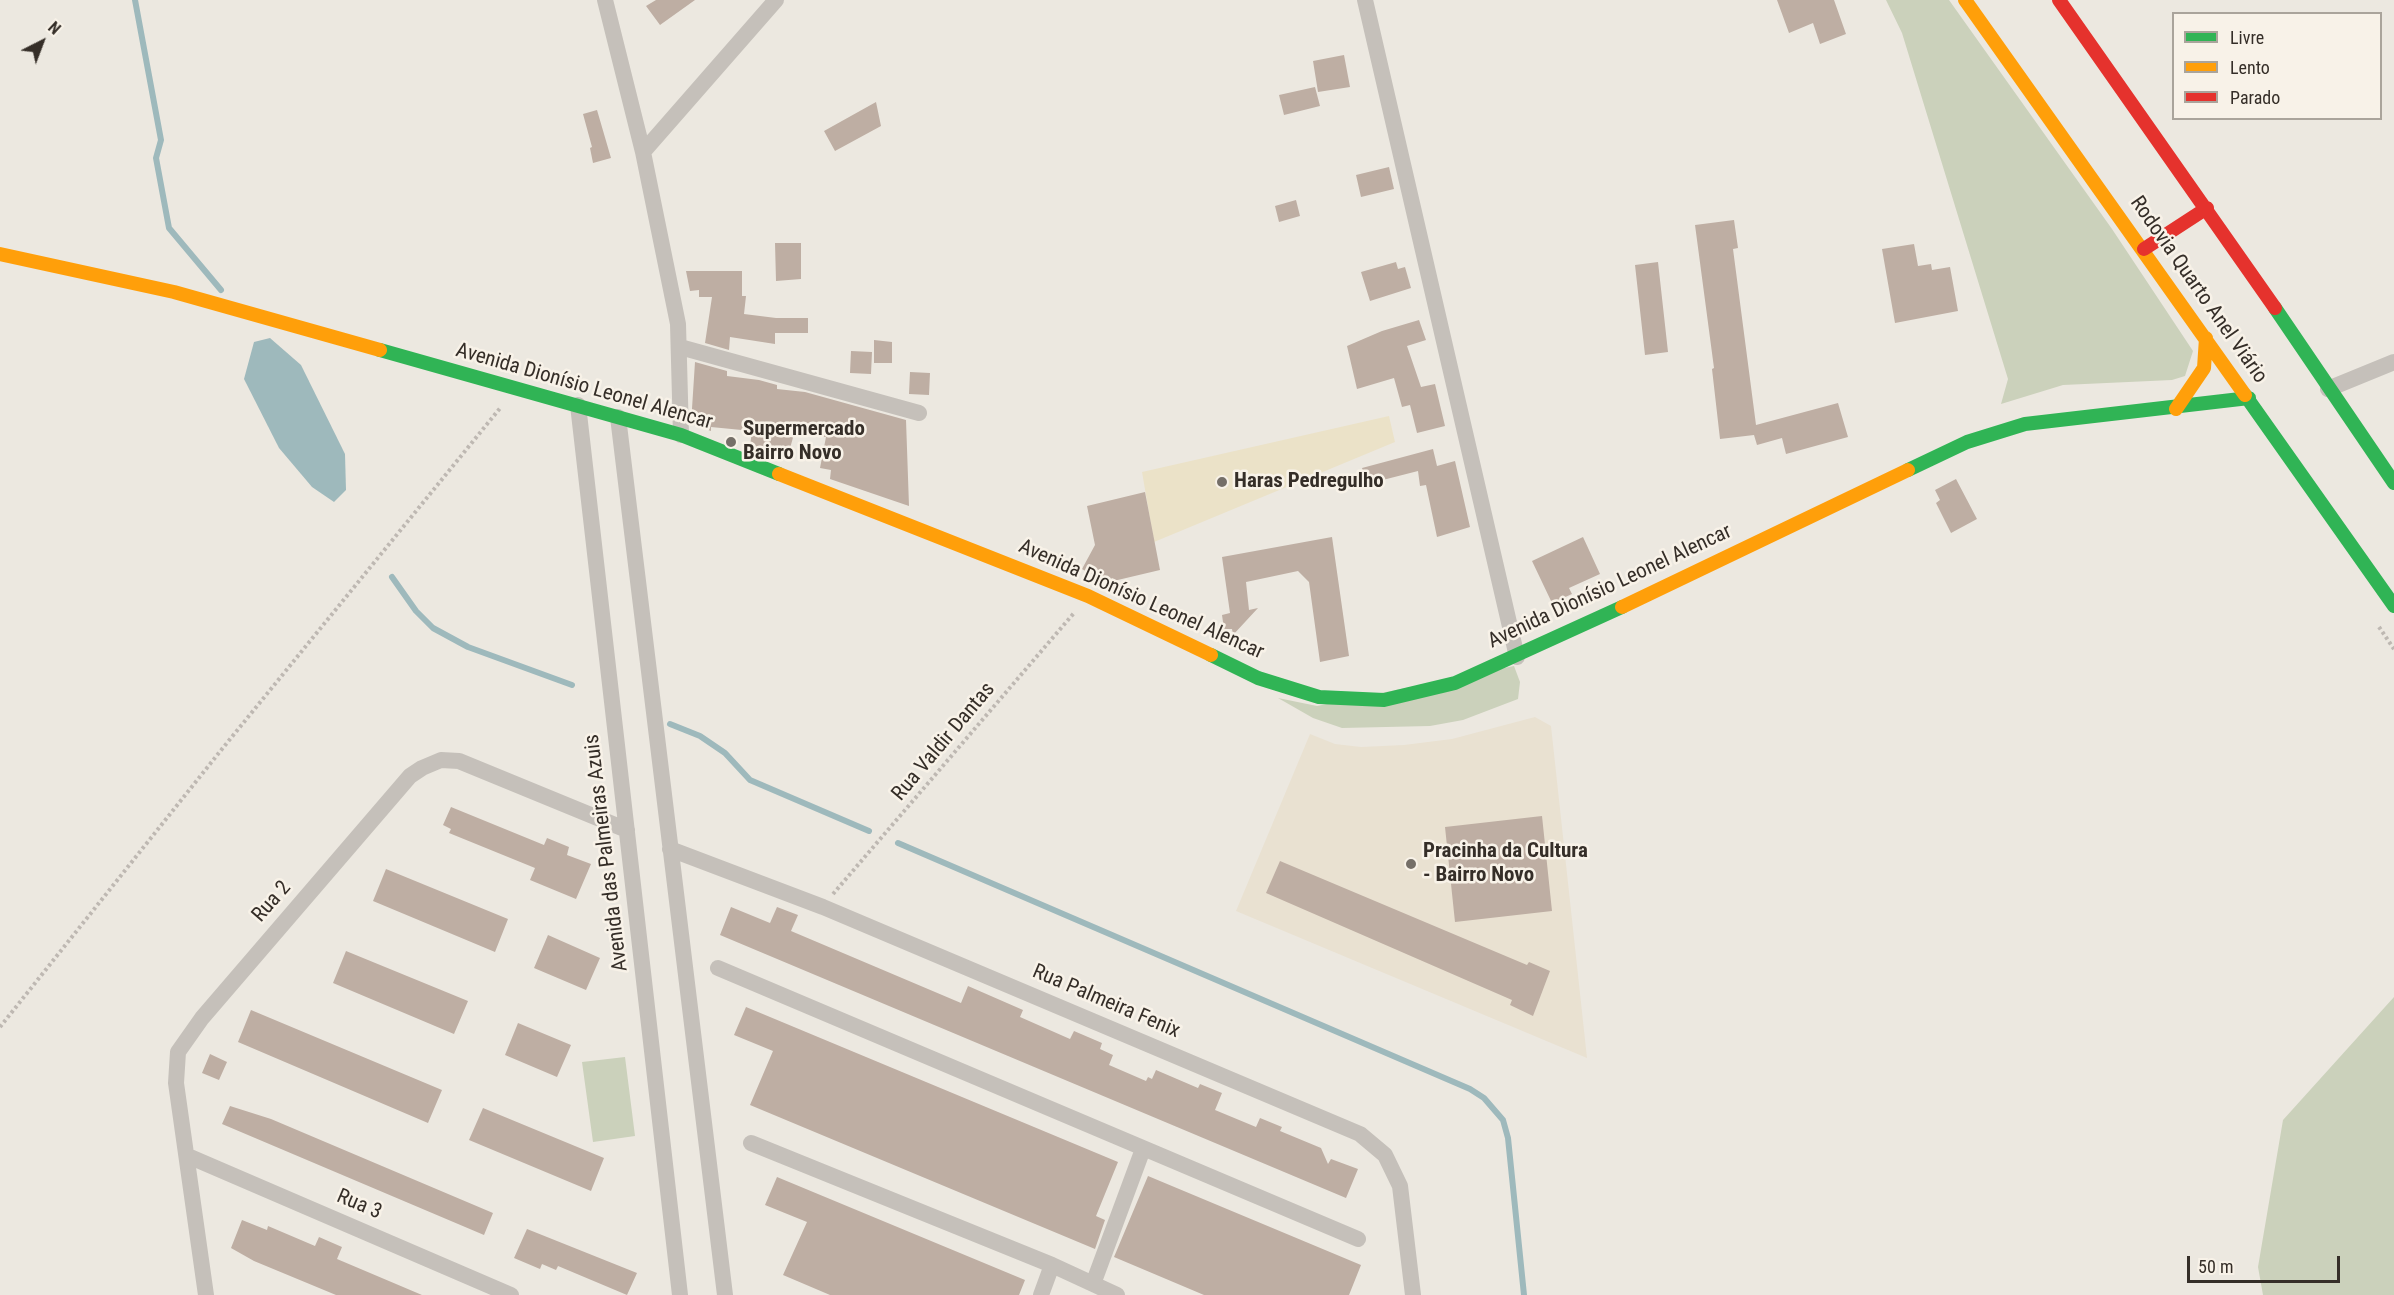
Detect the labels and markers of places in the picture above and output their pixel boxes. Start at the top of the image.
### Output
place label: Supermercado Bairro Novo [743,417,865,467]
marker: Supermercado Bairro Novo [724,435,738,449]
place label: Haras Pedregulho [1234,469,1384,495]
marker: Haras Pedregulho [1215,475,1229,489]
place label: Pracinha da Cultura - Bairro Novo [1423,839,1588,889]
marker: Pracinha da Cultura - Bairro Novo [1404,857,1418,871]

